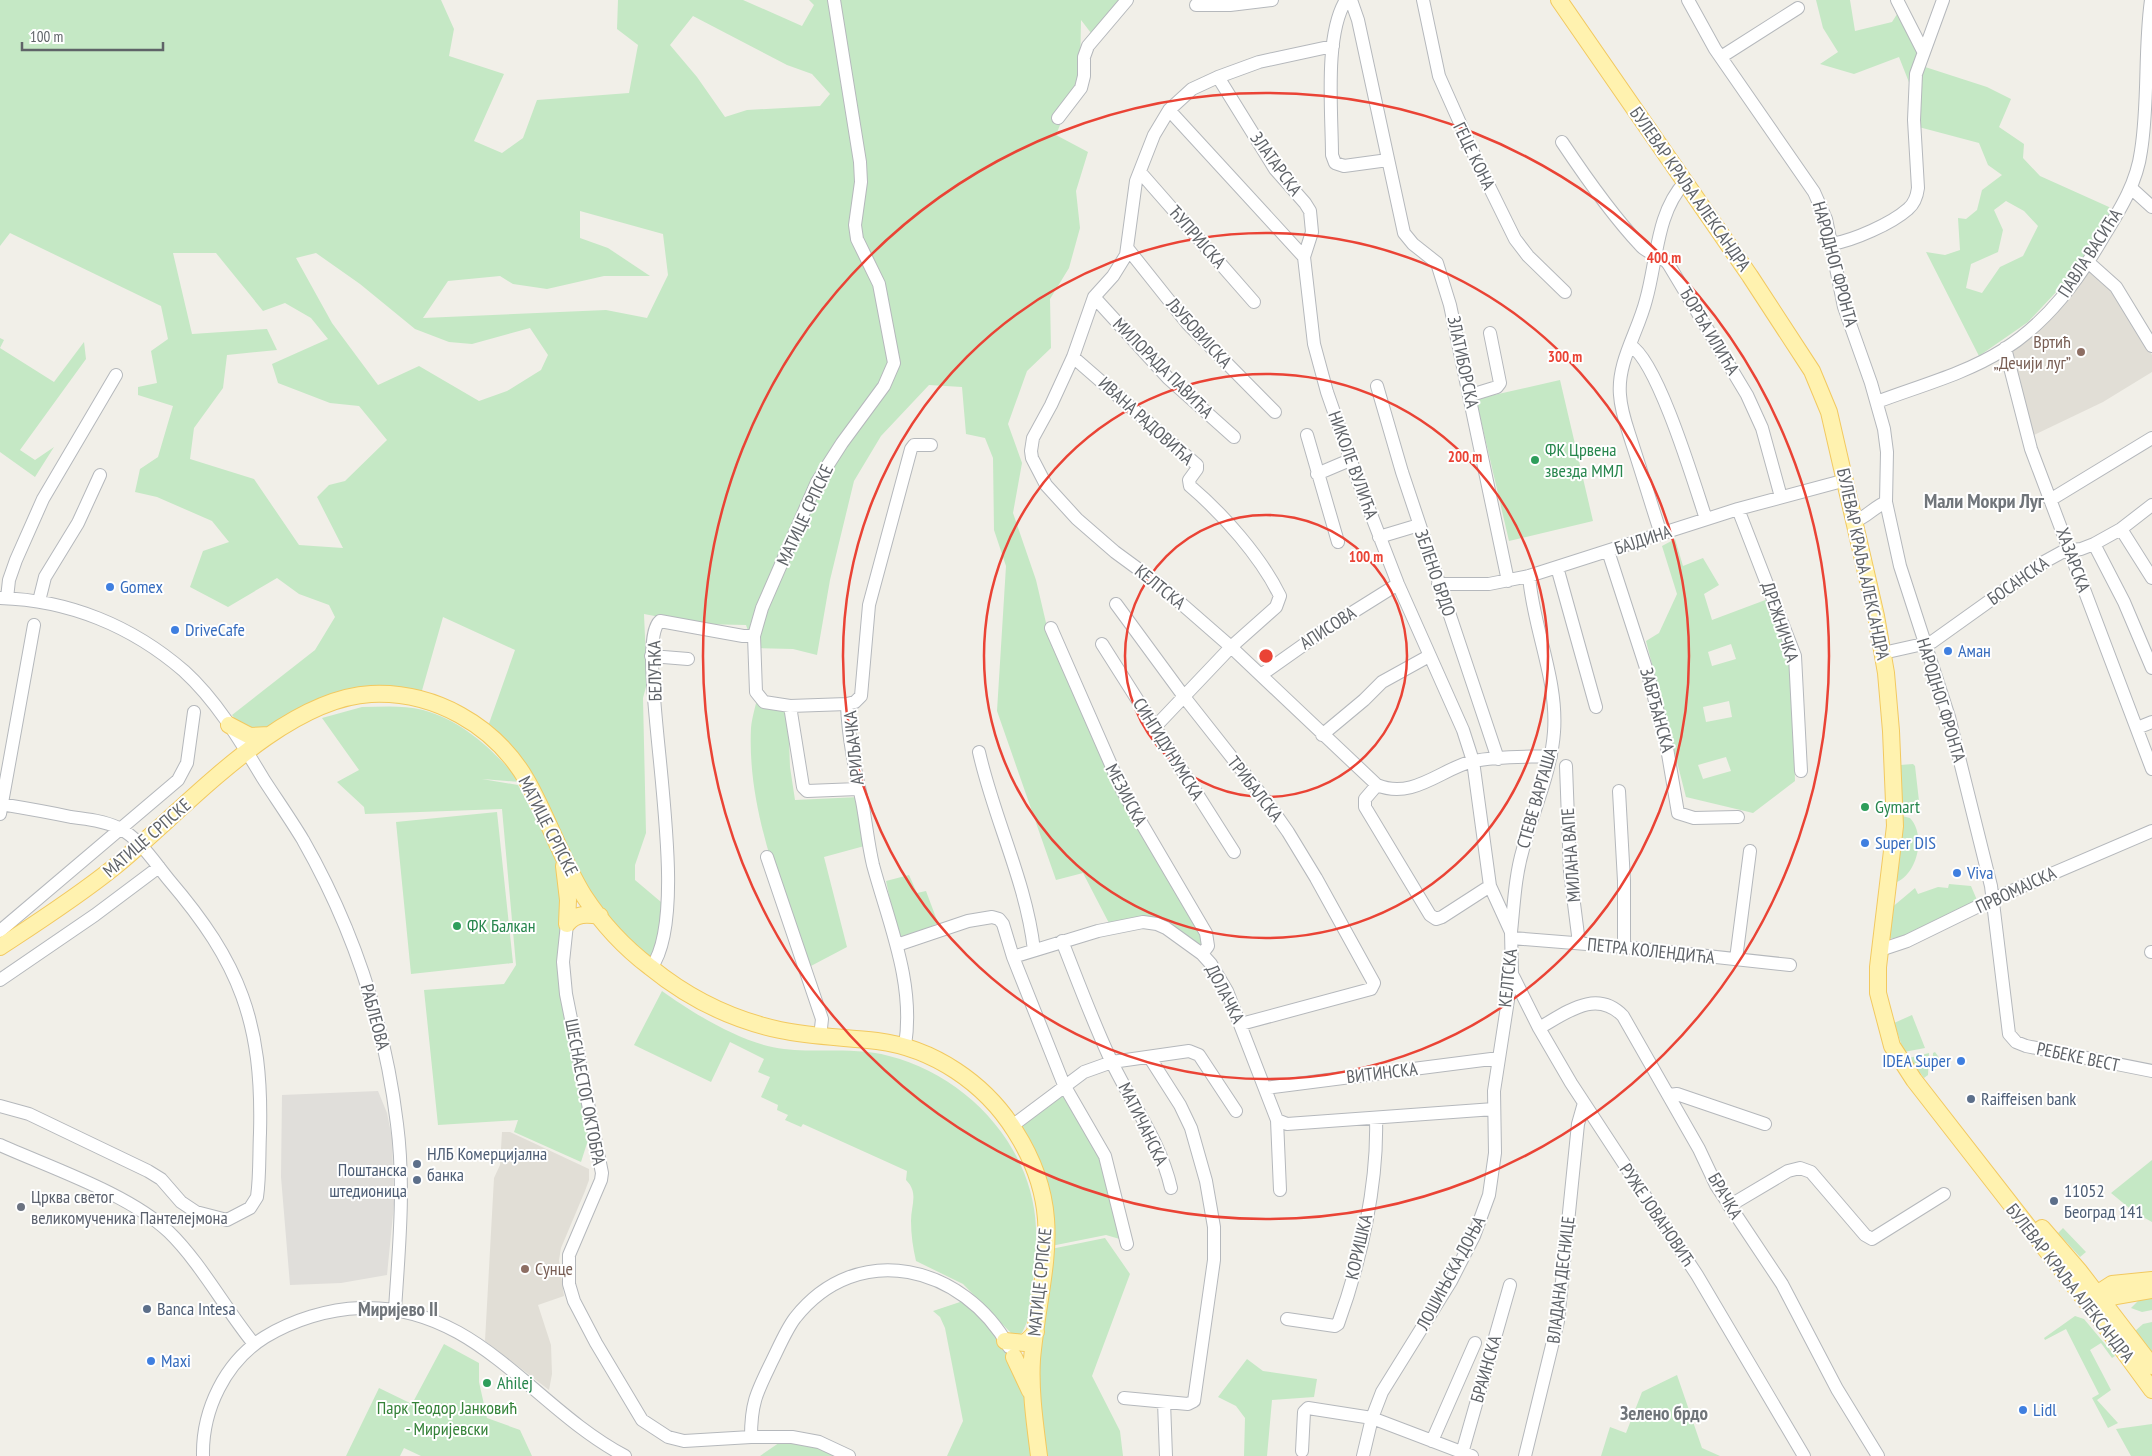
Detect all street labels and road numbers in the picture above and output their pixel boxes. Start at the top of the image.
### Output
street label: БУЛЕВАР КРАЉА АЛЕКСАНДРА [1625,102,1756,276]
street label: ГЕЦЕ КОНА [1448,118,1501,194]
street label: ЗЛАТАРСКА [1246,127,1308,201]
street label: НАРОДНОГ ФРОНТА [1808,199,1863,329]
street label: ЋУПРИЈСКА [1164,200,1231,273]
street label: ПАВЛА ВАСИЋА [2052,204,2127,301]
street label: ЂОРЂА ИЛИЋА [1674,283,1745,379]
street label: ЉУБОВИЈСКА [1161,292,1237,373]
street label: МИЛОРАДА ПАВИЋА [1108,313,1219,423]
street label: ЗЛАТИБОРСКА [1443,314,1485,411]
street label: ИВАНА РАДОВИЋА [1094,372,1199,470]
street label: НИКОЛЕ ВУЛИЋА [1323,408,1384,522]
street label: МАТИЦЕ СРПСКЕ [771,461,838,569]
street label: БУЛЕВАР КРАЉА АЛЕКСАНДРА [1832,466,1895,662]
street label: БАЈДИНА [1611,519,1675,560]
street label: ХАЗАРСКА [2051,524,2096,596]
street label: ЗЕЛЕНО БРДО [1410,526,1461,619]
street label: БОСАНСКА [1983,551,2053,610]
street label: КЕЛТСКА [1130,559,1191,614]
street label: ДРЕЖНИЧКА [1757,579,1804,665]
street label: АПИСОВА [1295,601,1361,654]
street label: НАРОДНОГ ФРОНТА [1912,635,1971,765]
street label: БЕЛУЋКА [642,640,667,702]
street label: ЗАБРЂАНСКА [1635,665,1680,755]
street label: СИНГИДУНУМСКА [1128,693,1209,804]
street label: АРИЉАЧКА [838,709,869,786]
street label: СТЕВЕ ВАРГАША [1511,744,1562,851]
street label: ТРИБАЛСКА [1223,751,1288,826]
street label: МЕЗИЈСКА [1101,760,1152,830]
street label: МАТИЦЕ СРПСКЕ [513,772,583,880]
street label: МАТИЦЕ СРПСКЕ [98,793,195,882]
street label: МИЛАНА ВАПЕ [1556,807,1585,903]
street label: ПРВОМАЈСКА [1972,861,2060,918]
street label: ПЕТРА КОЛЕНДИЋА [1586,932,1716,969]
street label: КЕЛТСКА [1493,947,1522,1008]
street label: ДОЛАЧКА [1201,961,1250,1027]
street label: РАБЛЕОВА [356,981,395,1053]
street label: ШЕСНАЕСТОГ ОКТОБРА [560,1017,611,1167]
street label: РЕБЕКЕ ВЕСТ [2035,1037,2122,1076]
street label: ВИТИНСКА [1345,1057,1419,1088]
street label: МАТИЧАНСКА [1114,1079,1174,1169]
street label: РУЖЕ ЈОВАНОВИЋ [1615,1159,1700,1270]
street label: БРАЧКА [1703,1168,1748,1223]
street label: БУЛЕВАР КРАЉА АЛЕКСАНДРА [2001,1199,2140,1367]
street label: КОРИШКА [1340,1212,1377,1282]
street label: ЛОШИЊСКА ДОЊА [1410,1212,1490,1334]
street label: ВЛАДАНА ДЕСНИЦЕ [1541,1215,1580,1345]
street label: МАТИЦЕ СРПСКЕ [1022,1227,1057,1337]
street label: БРАИНСКА [1465,1332,1506,1405]

